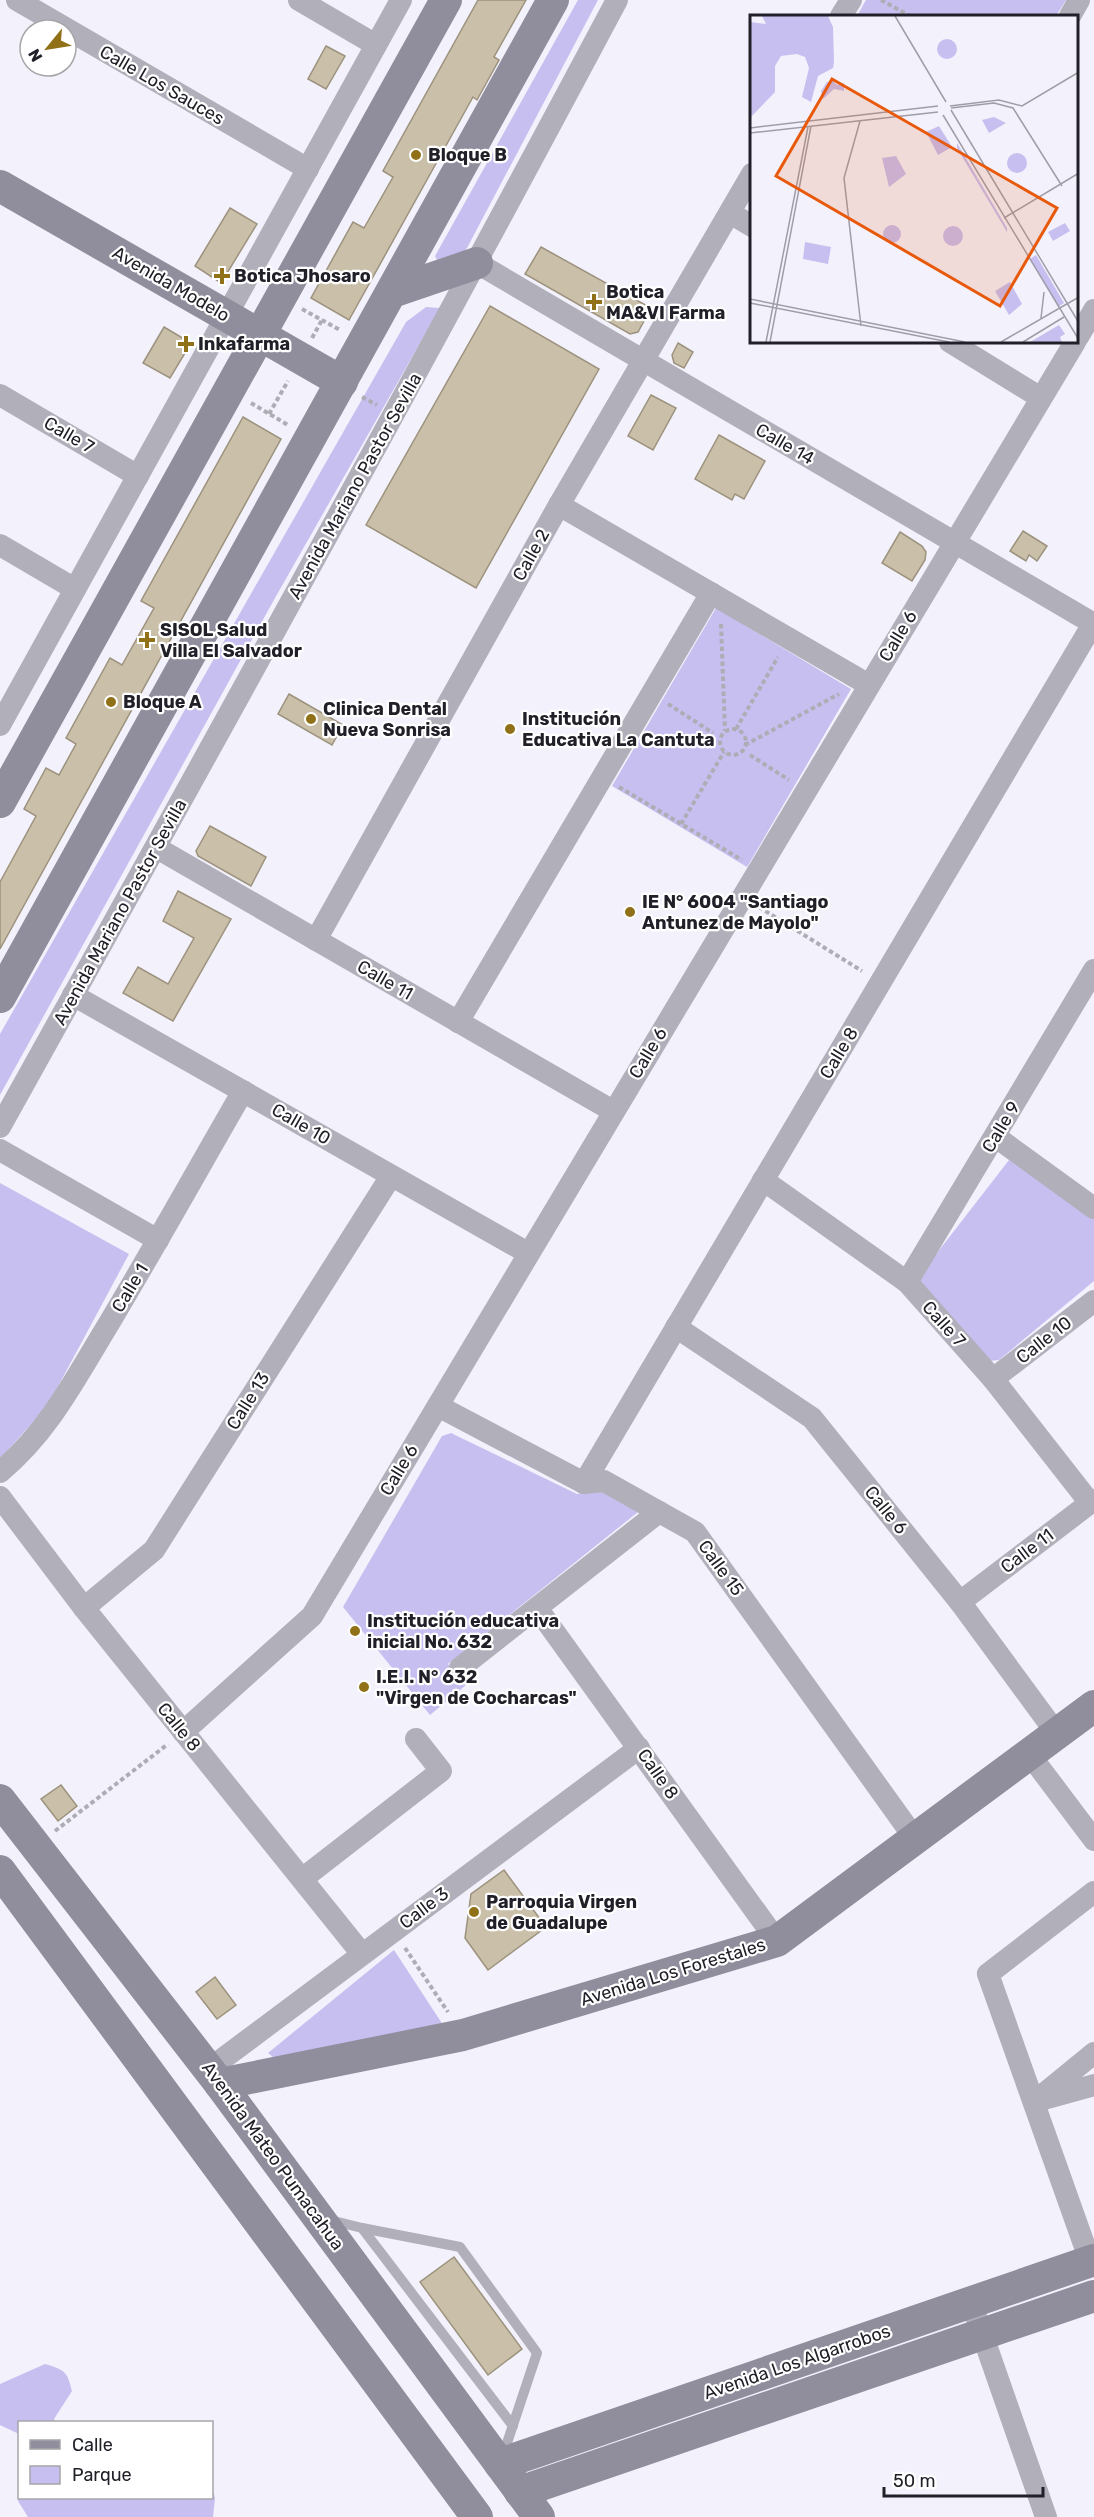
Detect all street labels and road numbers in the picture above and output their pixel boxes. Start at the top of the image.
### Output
street label: Calle Los Sauces [96,40,228,130]
street label: Avenida Modelo [108,242,234,326]
street label: Avenida Mariano Pastor Sevilla [284,369,426,603]
street label: Calle 7 [40,412,98,458]
street label: Calle 14 [752,418,818,470]
street label: Calle 2 [508,525,554,585]
street label: Calle 6 [874,606,922,666]
street label: Avenida Mariano Pastor Sevilla [49,795,191,1029]
street label: Calle 11 [353,955,417,1005]
street label: Calle 6 [624,1023,672,1083]
street label: Calle 8 [815,1023,863,1083]
street label: Calle 9 [977,1097,1025,1157]
street label: Calle 10 [268,1098,334,1150]
street label: Calle 1 [107,1260,153,1316]
street label: Calle 7 [918,1296,970,1352]
street label: Calle 10 [1012,1312,1076,1368]
street label: Calle 13 [222,1368,274,1434]
street label: Calle 6 [375,1440,423,1500]
street label: Calle 6 [860,1481,912,1539]
street label: Calle 11 [996,1524,1058,1578]
street label: Calle 15 [693,1536,749,1600]
street label: Calle 8 [153,1698,205,1756]
street label: Calle 8 [633,1744,683,1804]
street label: Calle 3 [395,1882,453,1934]
street label: Avenida Los Forestales [578,1933,768,2011]
street label: Avenida Mateo Pumacahua [197,2058,349,2254]
street label: Avenida Los Algarrobos [701,2320,893,2404]

